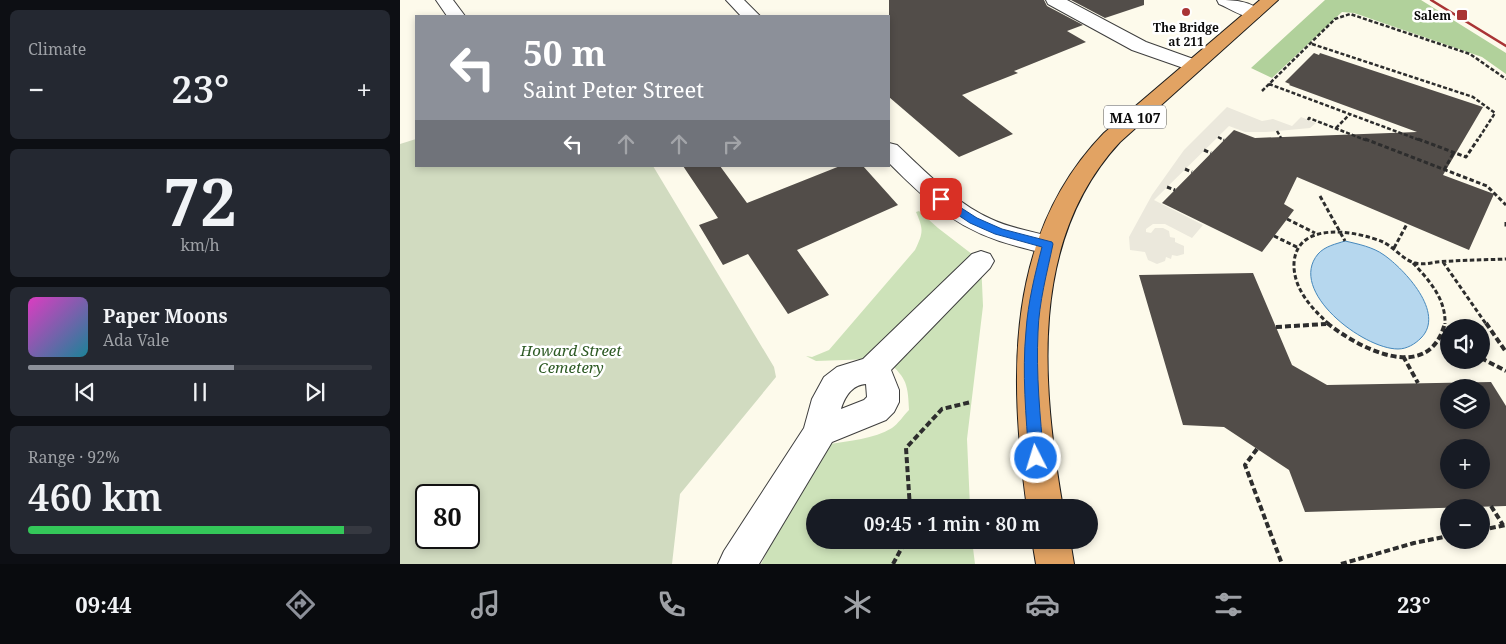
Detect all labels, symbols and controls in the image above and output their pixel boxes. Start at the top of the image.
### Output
marker: The Bridge at 211 [1180,6,1192,18]
place label: Salem [1414,7,1451,24]
marker: Salem [1455,8,1469,22]
place label: The Bridge at 211 [1153,19,1219,50]
text: 50 m [523,29,606,76]
icon: left [440,35,505,100]
text: Climate [28,38,86,60]
text: 23° [171,62,229,114]
text: − [28,70,44,108]
text: + [356,70,372,108]
text: Saint Peter Street [523,74,704,104]
road number: MA 107 [1104,105,1166,128]
icon: left [559,130,587,158]
icon: ahead [612,130,640,158]
icon: ahead [665,130,693,158]
icon: right [718,130,746,158]
text: 72 [163,157,237,245]
pin [920,178,962,220]
icon: arrive [927,185,955,213]
text: km/h [180,234,220,256]
text: Paper Moons [103,303,228,329]
map controls [1440,319,1490,549]
button: sound [1440,319,1490,369]
text: Ada Vale [103,329,169,351]
park label: Howard Street Cemetery [519,340,622,377]
icon: previous [71,378,99,406]
icon: pause [186,378,214,406]
icon: next [301,378,329,406]
button: layers [1440,379,1490,429]
position arrow [1009,431,1061,483]
button: + [1440,439,1490,489]
text: Range · 92% [28,446,120,468]
text: 460 km [28,470,162,522]
speed limit sign: 80 [415,484,480,549]
button: − [1440,499,1490,549]
text: 09:45 · 1 min · 80 m [864,511,1040,537]
icon: directions [283,587,318,622]
icon: music [468,587,503,622]
icon: phone [654,587,689,622]
icon: climate [840,587,875,622]
icon: car [1025,587,1060,622]
icon: filters [1211,587,1246,622]
text: 09:44 [75,589,132,619]
text: 23° [1397,589,1431,619]

